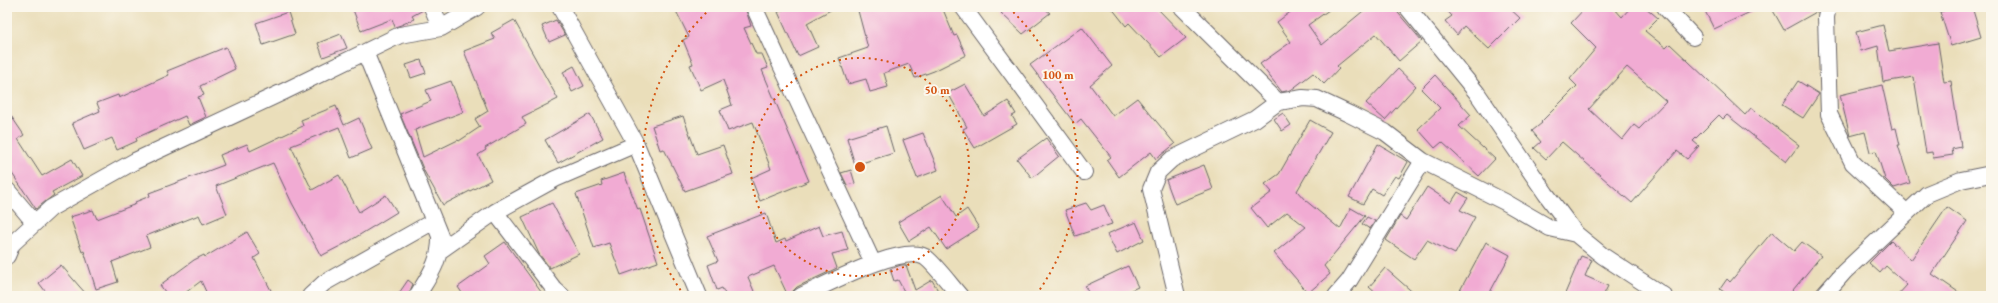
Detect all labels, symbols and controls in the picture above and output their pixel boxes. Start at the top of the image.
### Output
text: 100 m [1042,67,1074,83]
text: 50 m [924,82,950,98]
centre of rings [853,160,867,174]

